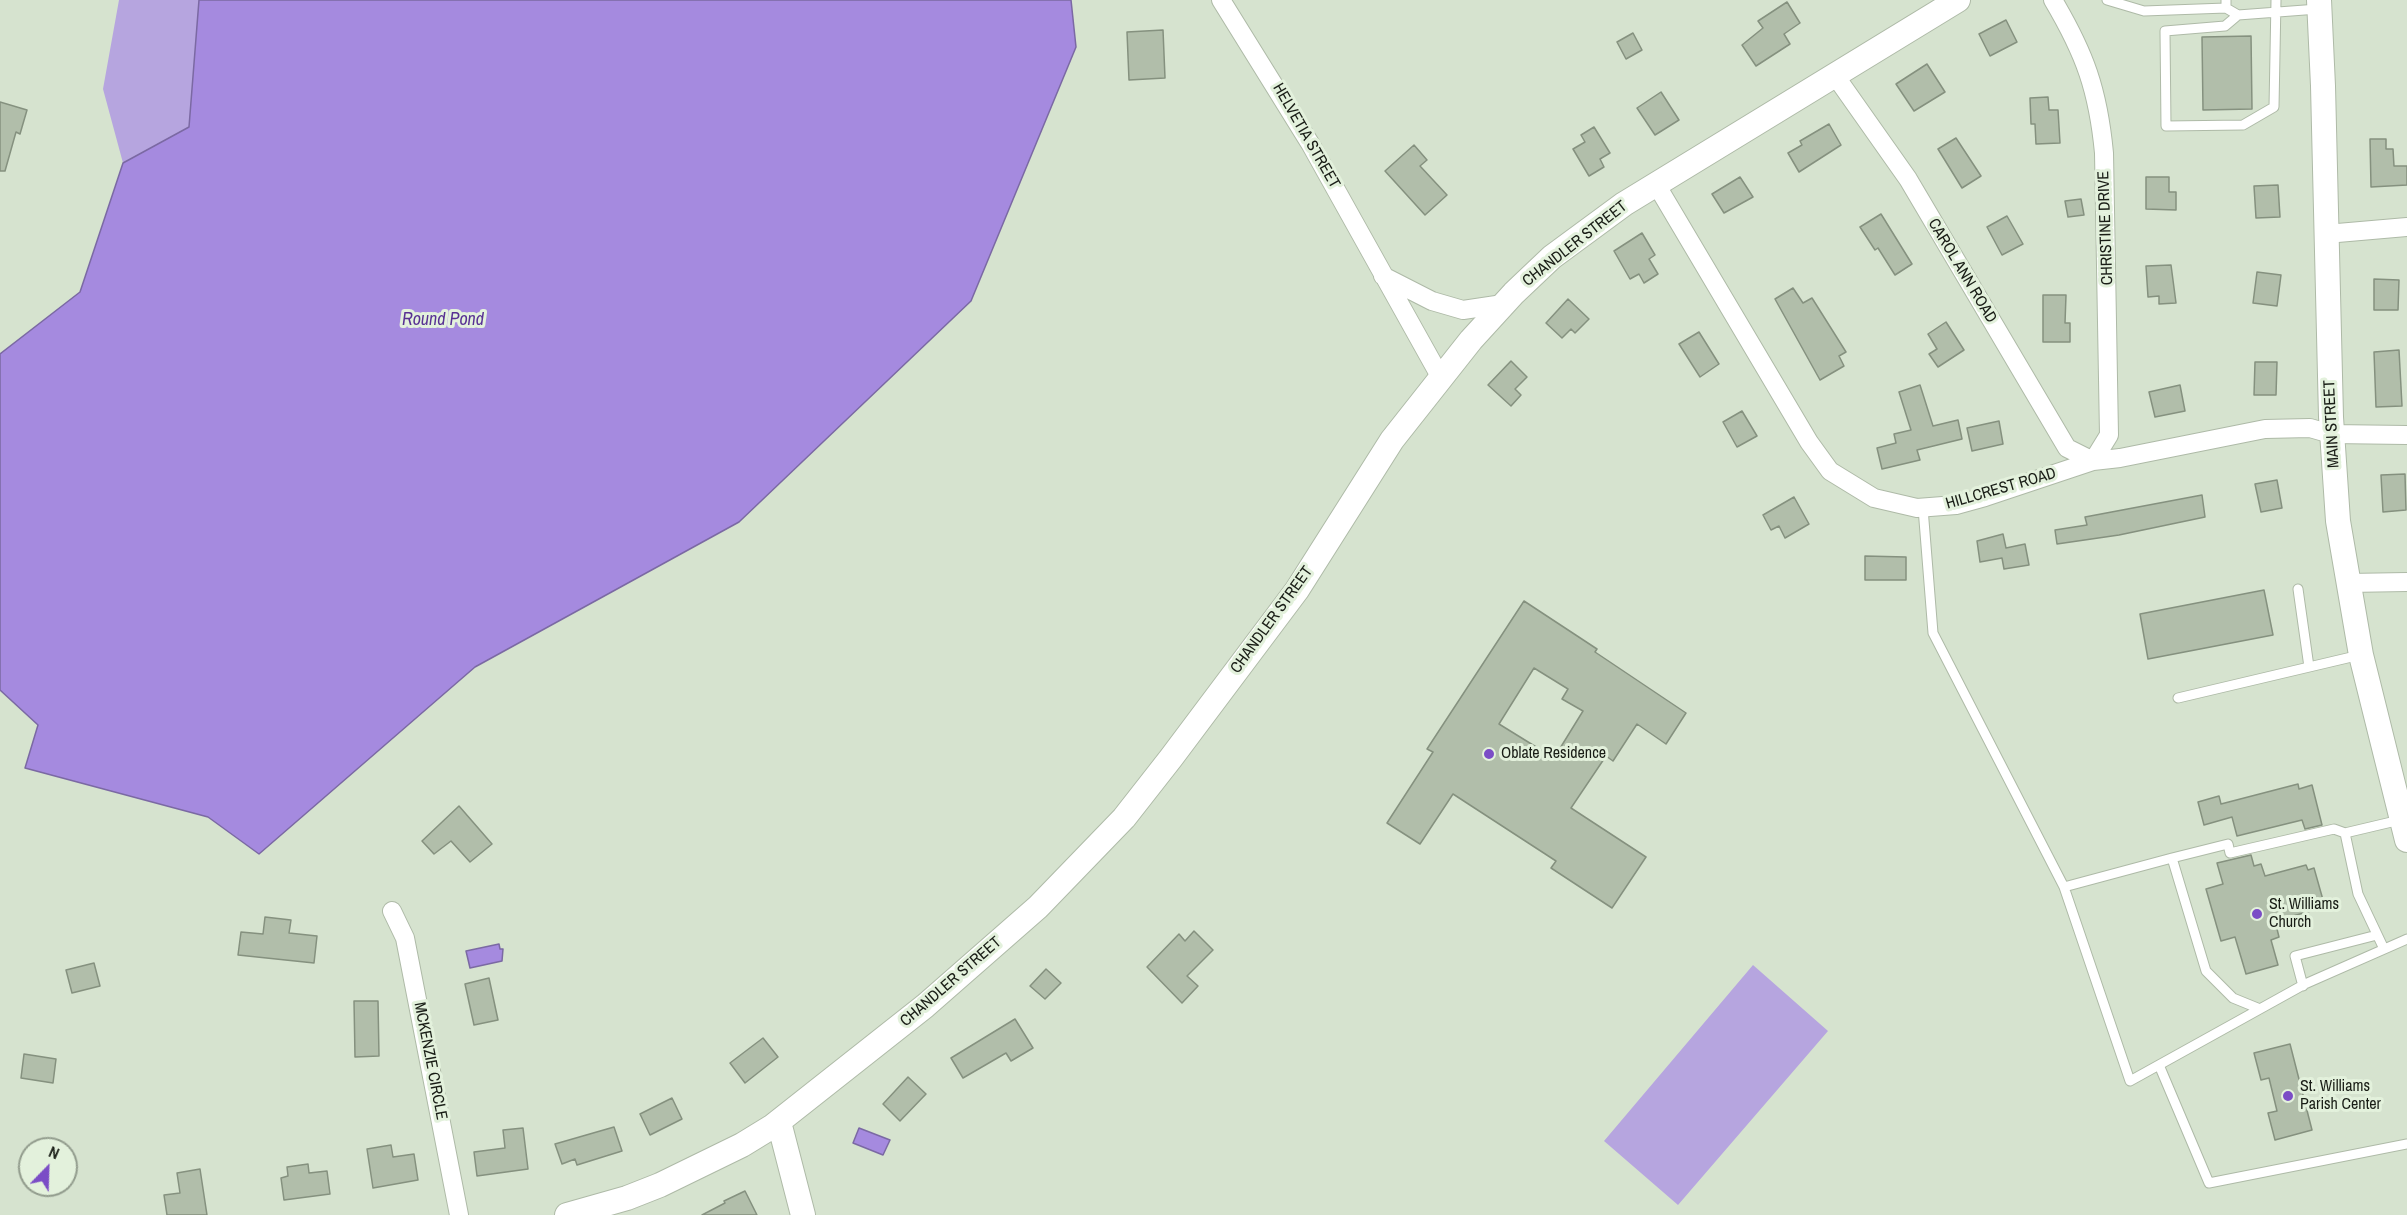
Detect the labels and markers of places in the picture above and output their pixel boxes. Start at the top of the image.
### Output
place label: Oblate Residence [1501,744,1606,764]
marker: Oblate Residence [1482,747,1496,761]
place label: St. Williams Church [2269,895,2339,933]
marker: St. Williams Church [2250,907,2264,921]
place label: St. Williams Parish Center [2300,1077,2381,1115]
marker: St. Williams Parish Center [2281,1089,2295,1103]

